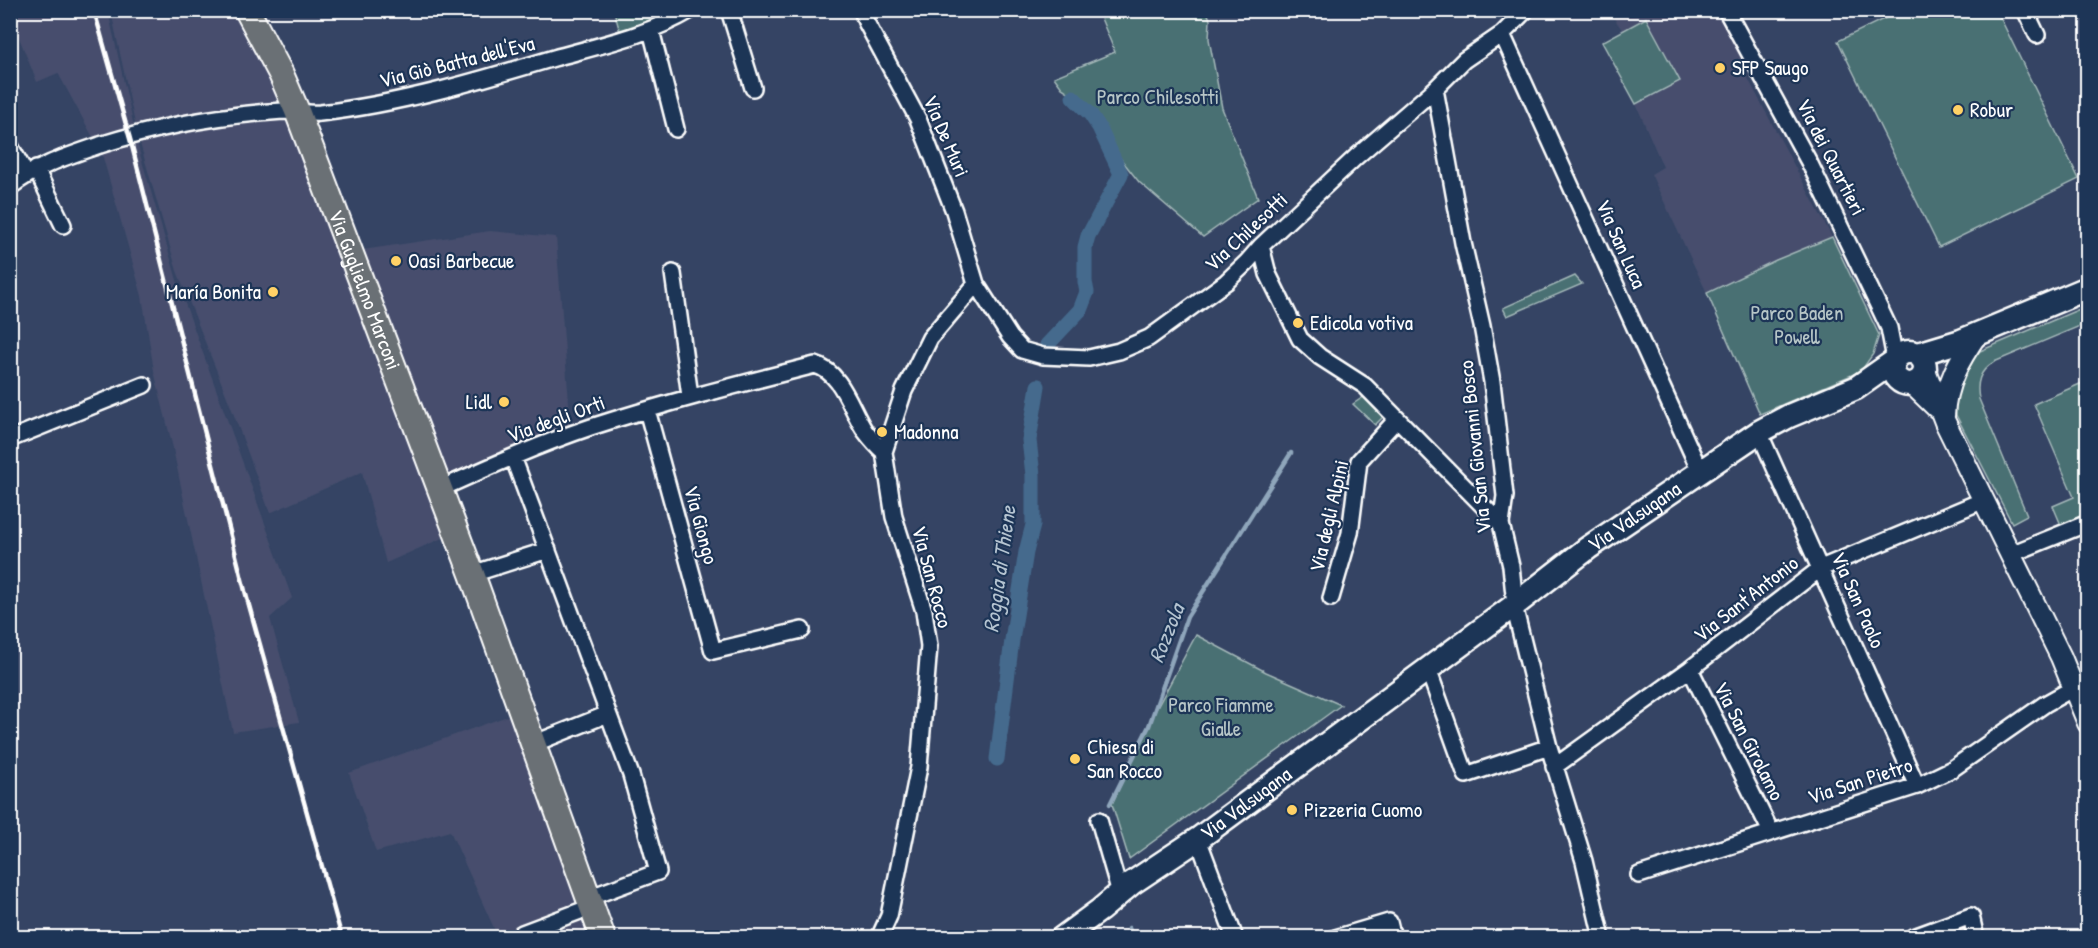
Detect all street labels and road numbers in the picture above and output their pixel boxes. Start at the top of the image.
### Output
street label: Via Giò Batta dell'Eva [376,28,538,95]
street label: Via De Muri [916,90,977,181]
street label: Via dei Quartieri [1790,94,1873,220]
street label: Via Chilesotti [1198,185,1294,278]
street label: Via San Luca [1589,195,1654,293]
street label: Via Guglielmo Marconi [322,206,409,374]
street label: Via San Giovanni Bosco [1451,359,1498,535]
street label: Via degli Orti [503,387,609,450]
street label: Via degli Alpini [1302,457,1355,575]
street label: Via Valsugana [1582,474,1686,558]
street label: Via Giongo [677,482,726,567]
street label: Via San Rocco [905,523,960,631]
street label: Via San Paolo [1824,547,1893,653]
street label: Via Sant'Antonio [1687,548,1804,649]
street label: Via San Girolamo [1707,676,1792,805]
street label: Via San Pietro [1804,750,1916,811]
street label: Via Valsugana [1194,760,1297,847]

